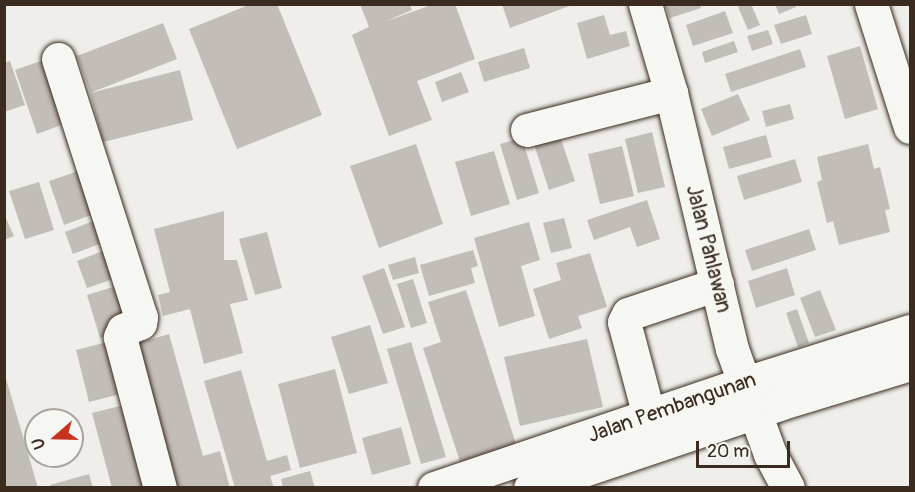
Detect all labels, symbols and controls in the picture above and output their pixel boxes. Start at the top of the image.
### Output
street label: Jalan Pahlawan [680,183,736,315]
street label: Jalan Pembangunan [585,367,759,449]
north arrow [24,408,84,468]
scale bar [699,429,794,467]
text: U [28,435,50,452]
text: 20 m [707,440,749,463]

